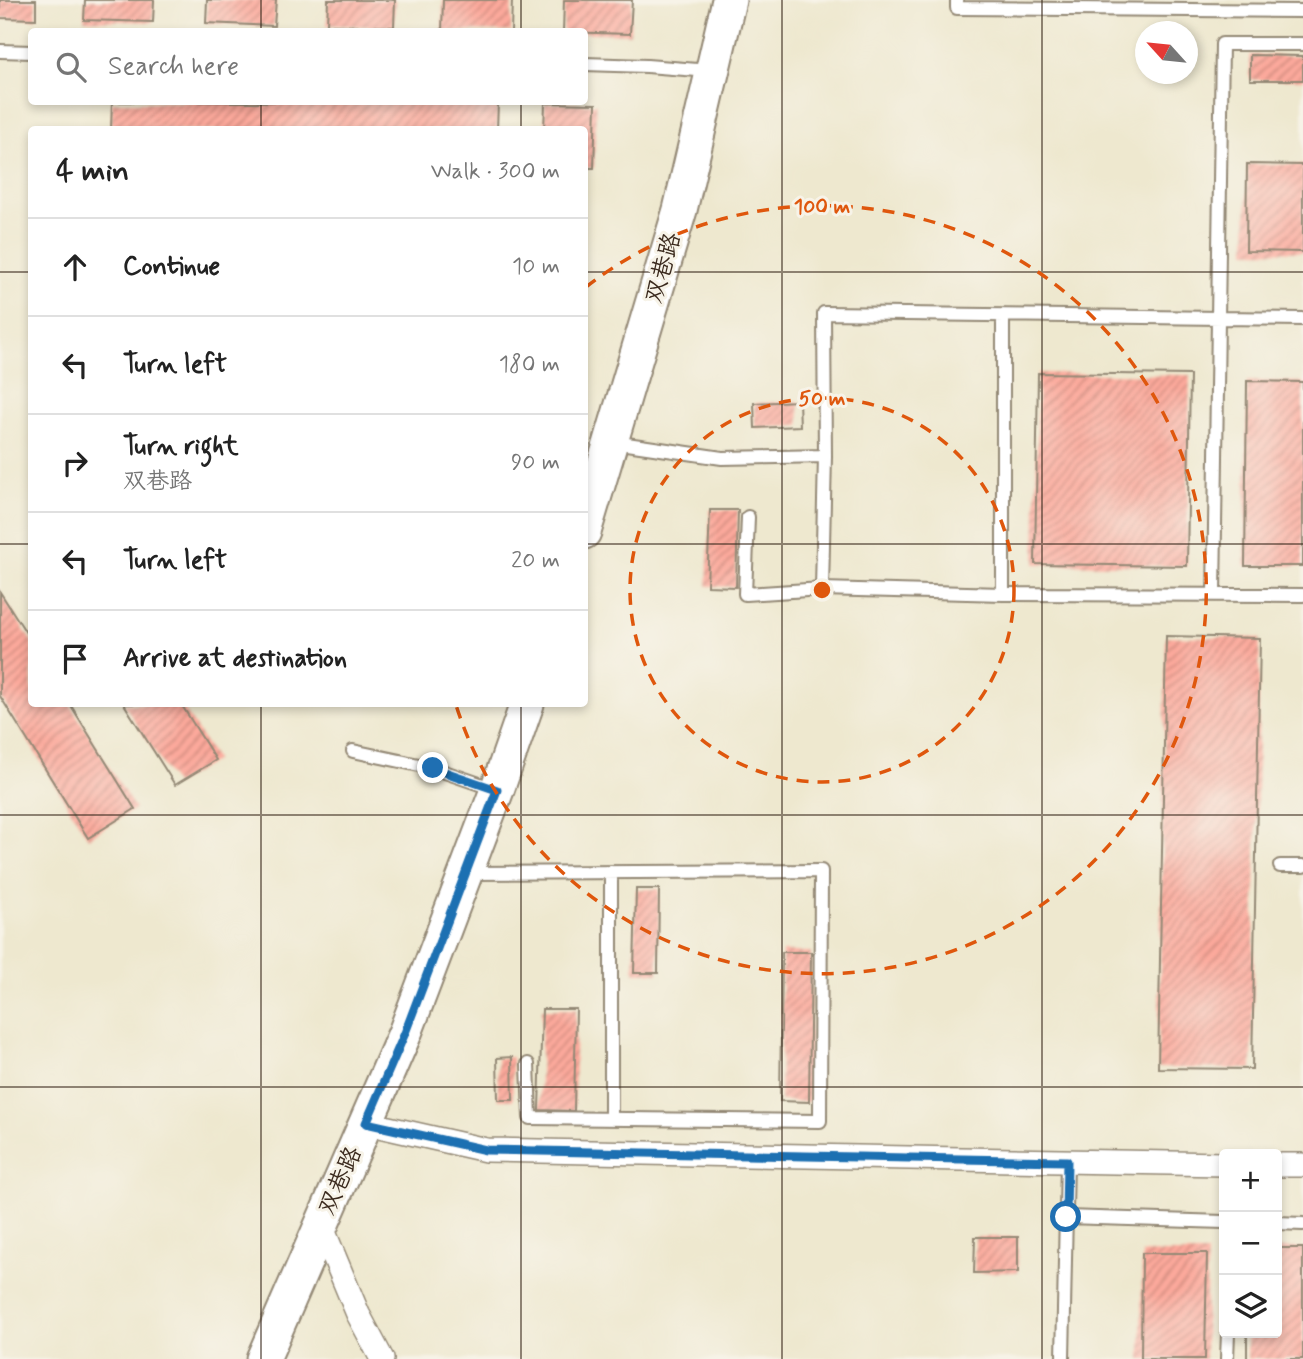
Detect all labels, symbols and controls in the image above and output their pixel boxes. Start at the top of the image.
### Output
north arrow [1135,21,1198,84]
search box [28,28,588,105]
icon: search [52,48,90,86]
text: Search here [108,50,239,84]
text: 4 min [56,152,129,191]
text: Walk · 300 m [431,157,560,187]
text: 100 m [794,193,850,221]
street label: 双巷路 [639,229,689,307]
icon: ahead [56,248,94,286]
text: Continue [123,250,220,284]
text: 10 m [512,252,560,282]
icon: left [56,346,94,384]
text: Turn left [123,348,227,382]
text: 180 m [499,350,560,380]
text: 50 m [799,385,846,413]
text: Turn right [123,430,239,464]
icon: right [56,444,94,482]
text: 90 m [511,448,560,478]
text: 双巷路 [123,467,192,497]
icon: left [56,542,94,580]
text: Turn left [123,544,227,578]
text: 20 m [511,546,560,576]
centre of rings [810,578,834,602]
icon: arrive [56,640,94,678]
text: Arrive at destination [123,642,347,676]
route end [417,752,448,783]
street label: 双巷路 [312,1142,370,1220]
map controls [1219,1149,1282,1338]
button: + [1219,1149,1282,1212]
route start [1050,1201,1081,1232]
button: − [1219,1212,1282,1275]
button: layers [1219,1275,1282,1338]

